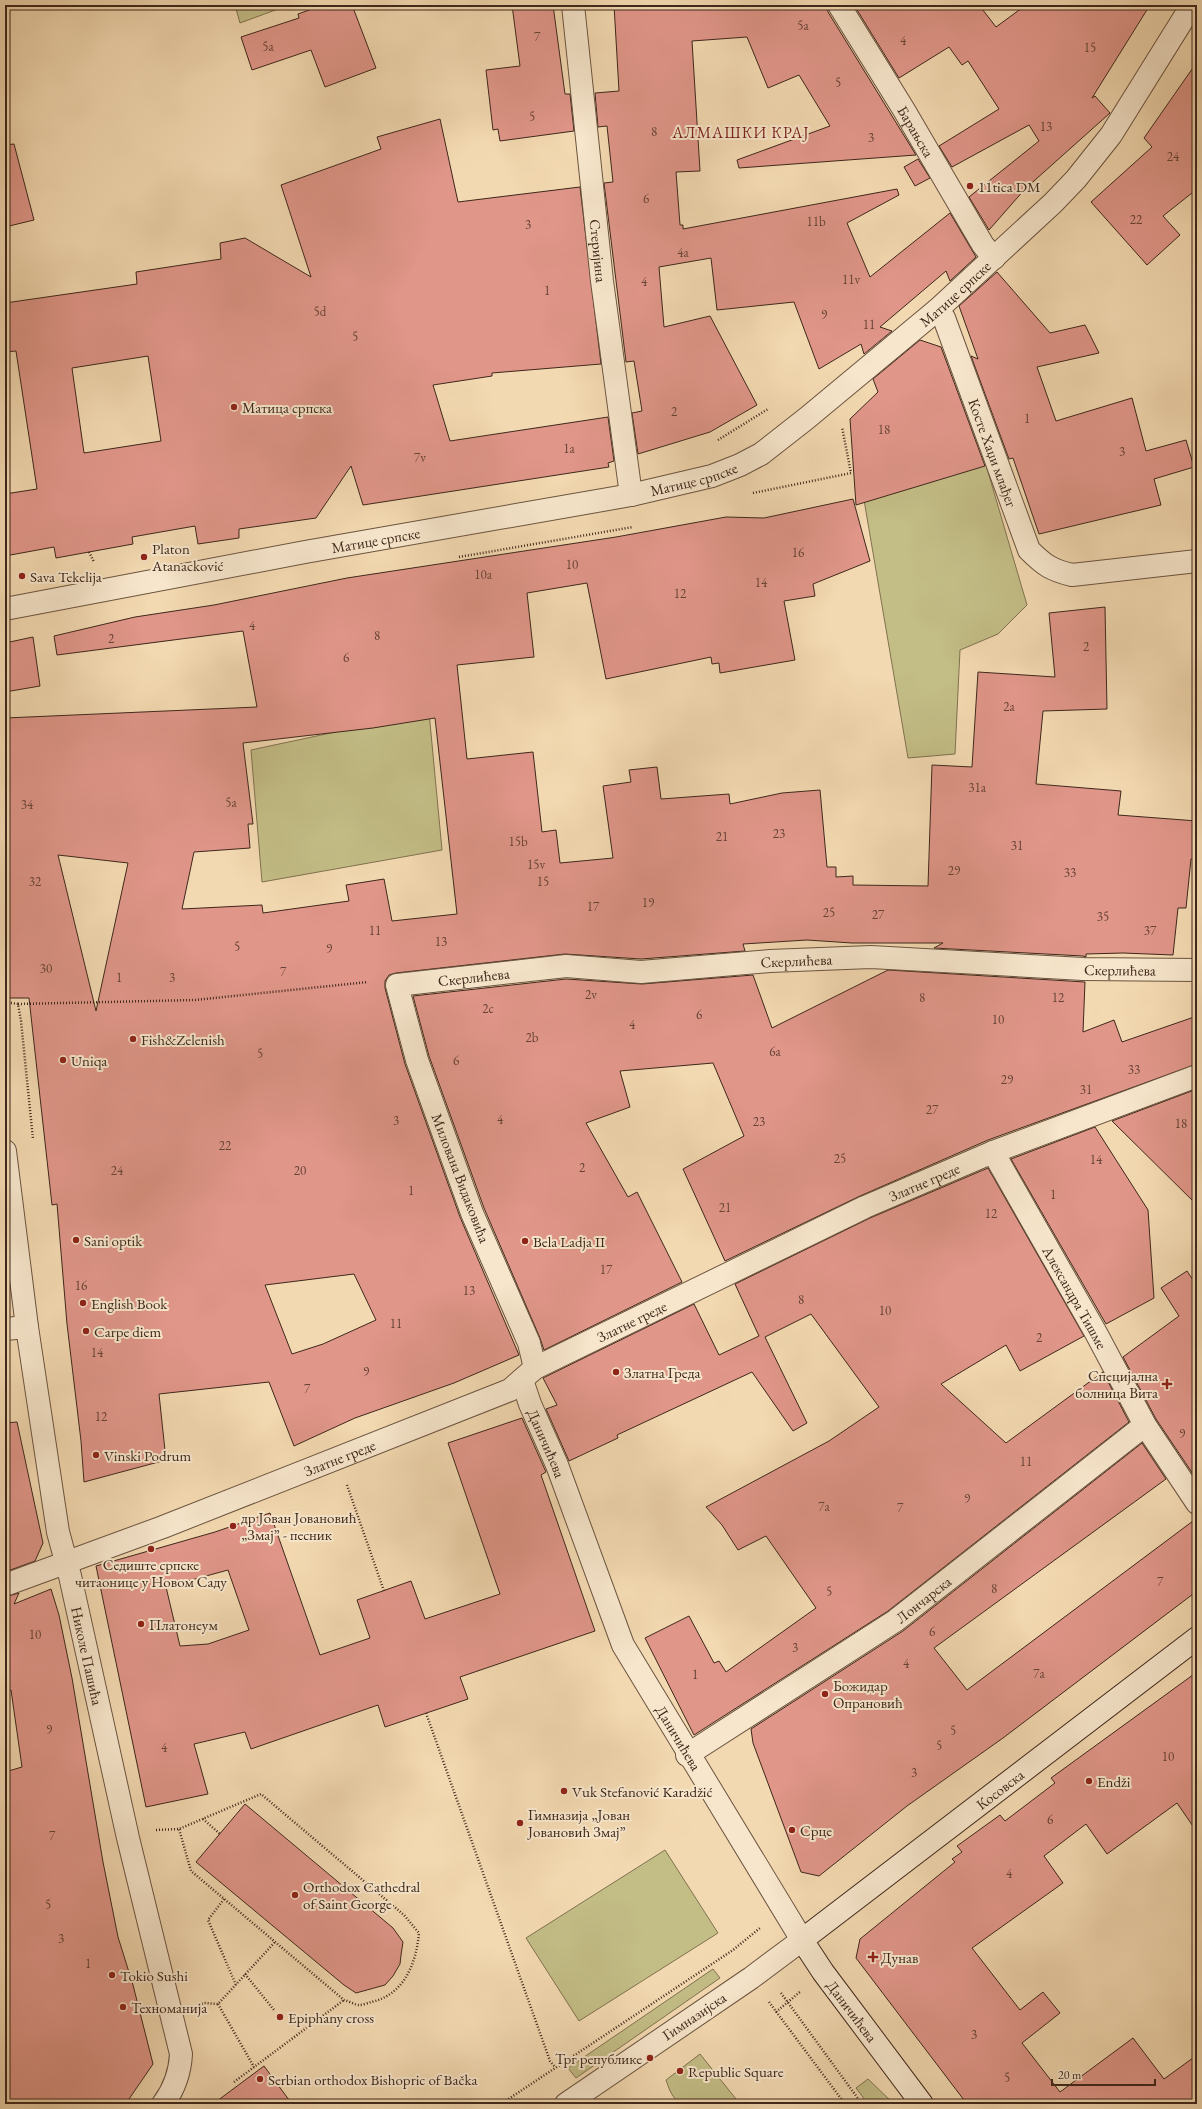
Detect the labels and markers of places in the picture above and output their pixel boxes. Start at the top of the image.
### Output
place label: 11tica DM [978,177,1040,196]
marker: 11tica DM [965,181,975,191]
place label: Матица српска [242,398,332,417]
marker: Матица српска [229,402,239,412]
place label: Platon Atanacković [151,539,224,575]
marker: Platon Atanacković [139,552,149,562]
place label: Sava Tekelija [30,567,102,586]
marker: Sava Tekelija [17,571,27,581]
place label: Fish&Zelenish [141,1030,225,1049]
marker: Fish&Zelenish [128,1034,138,1044]
place label: Uniqa [71,1051,107,1070]
marker: Uniqa [58,1055,68,1065]
place label: Sani optik [84,1231,143,1250]
place label: Bela Ladja II [533,1232,605,1251]
marker: Sani optik [71,1235,81,1245]
marker: Bela Ladja II [520,1236,530,1246]
place label: English Book [91,1294,168,1313]
marker: English Book [78,1298,88,1308]
place label: Carpe diem [94,1322,161,1341]
marker: Carpe diem [81,1326,91,1336]
place label: Златна Греда [624,1363,701,1382]
place label: Специјална болница Вита [1075,1366,1158,1402]
marker: Златна Греда [611,1367,621,1377]
marker: Специјална болница Вита [1161,1378,1173,1390]
place label: Vinski Podrum [104,1446,191,1465]
marker: Vinski Podrum [91,1450,101,1460]
place label: др Јован Јовановић „Змај” - песник [241,1508,357,1544]
marker: др Јован Јовановић „Змај” - песник [228,1521,238,1531]
marker: Седиште српске читаонице у Новом Саду [146,1544,156,1554]
place label: Седиште српске читаонице у Новом Саду [75,1555,227,1591]
place label: Платонеум [149,1615,218,1634]
marker: Платонеум [136,1619,146,1629]
place label: Божидар Опрановић [833,1676,903,1712]
marker: Божидар Опрановић [820,1689,830,1699]
place label: Endži [1097,1772,1131,1791]
marker: Endži [1084,1776,1094,1786]
place label: Vuk Stefanović Karadžić [572,1782,713,1801]
marker: Vuk Stefanović Karadžić [559,1786,569,1796]
place label: Гимназија „Јован Јовановић Змај” [526,1805,630,1841]
marker: Гимназија „Јован Јовановић Змај” [515,1818,525,1828]
place label: Срце [800,1821,832,1840]
marker: Срце [787,1825,797,1835]
place label: Orthodox Cathedral of Saint George [303,1877,421,1913]
marker: Orthodox Cathedral of Saint George [290,1890,300,1900]
place label: Дунав [881,1948,918,1967]
marker: Дунав [868,1952,878,1962]
place label: Tokio Sushi [120,1966,188,1985]
marker: Tokio Sushi [107,1970,117,1980]
place label: Техноманија [131,1998,207,2017]
marker: Техноманија [118,2002,128,2012]
place label: Epiphany cross [288,2008,374,2027]
marker: Epiphany cross [275,2012,285,2022]
place label: Трг републике [555,2049,642,2068]
marker: Трг републике [645,2053,655,2063]
place label: Republic Square [688,2062,784,2081]
marker: Republic Square [675,2066,685,2076]
place label: Serbian orthodox Bishopric of Bačka [268,2070,478,2089]
marker: Serbian orthodox Bishopric of Bačka [255,2074,265,2084]

